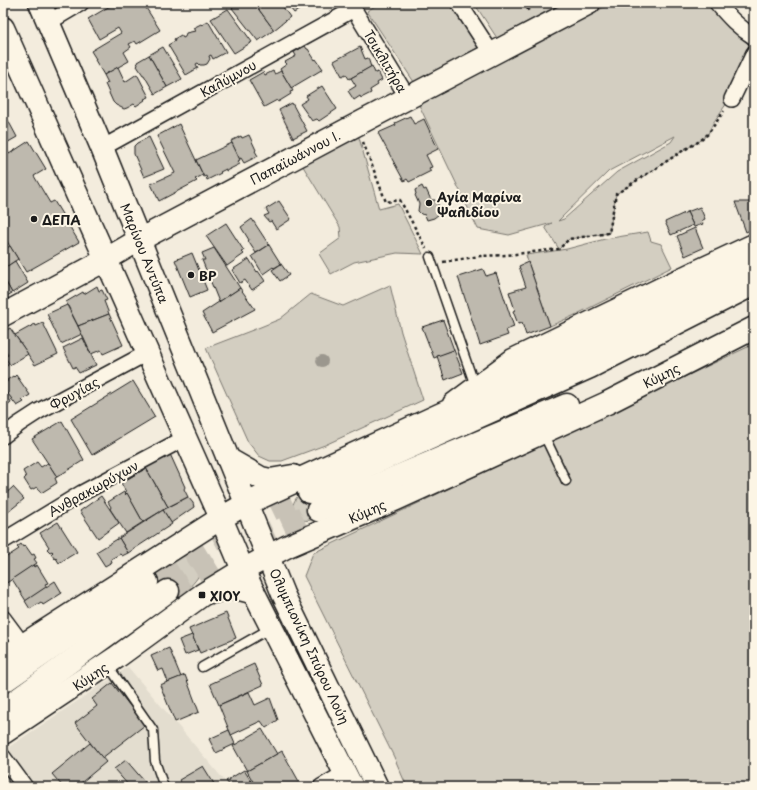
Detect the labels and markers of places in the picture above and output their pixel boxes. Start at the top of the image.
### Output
place label: Αγία Μαρίνα Ψαλιδίου [436,187,522,221]
marker: Αγία Μαρίνα Ψαλιδίου [424,198,434,208]
place label: ΔΕΠΑ [42,210,81,229]
marker: ΔΕΠΑ [29,214,39,224]
place label: BP [199,266,217,285]
marker: BP [186,270,196,280]
place label: ΧΙΟΥ [210,586,240,605]
marker: ΧΙΟΥ [197,590,207,600]

